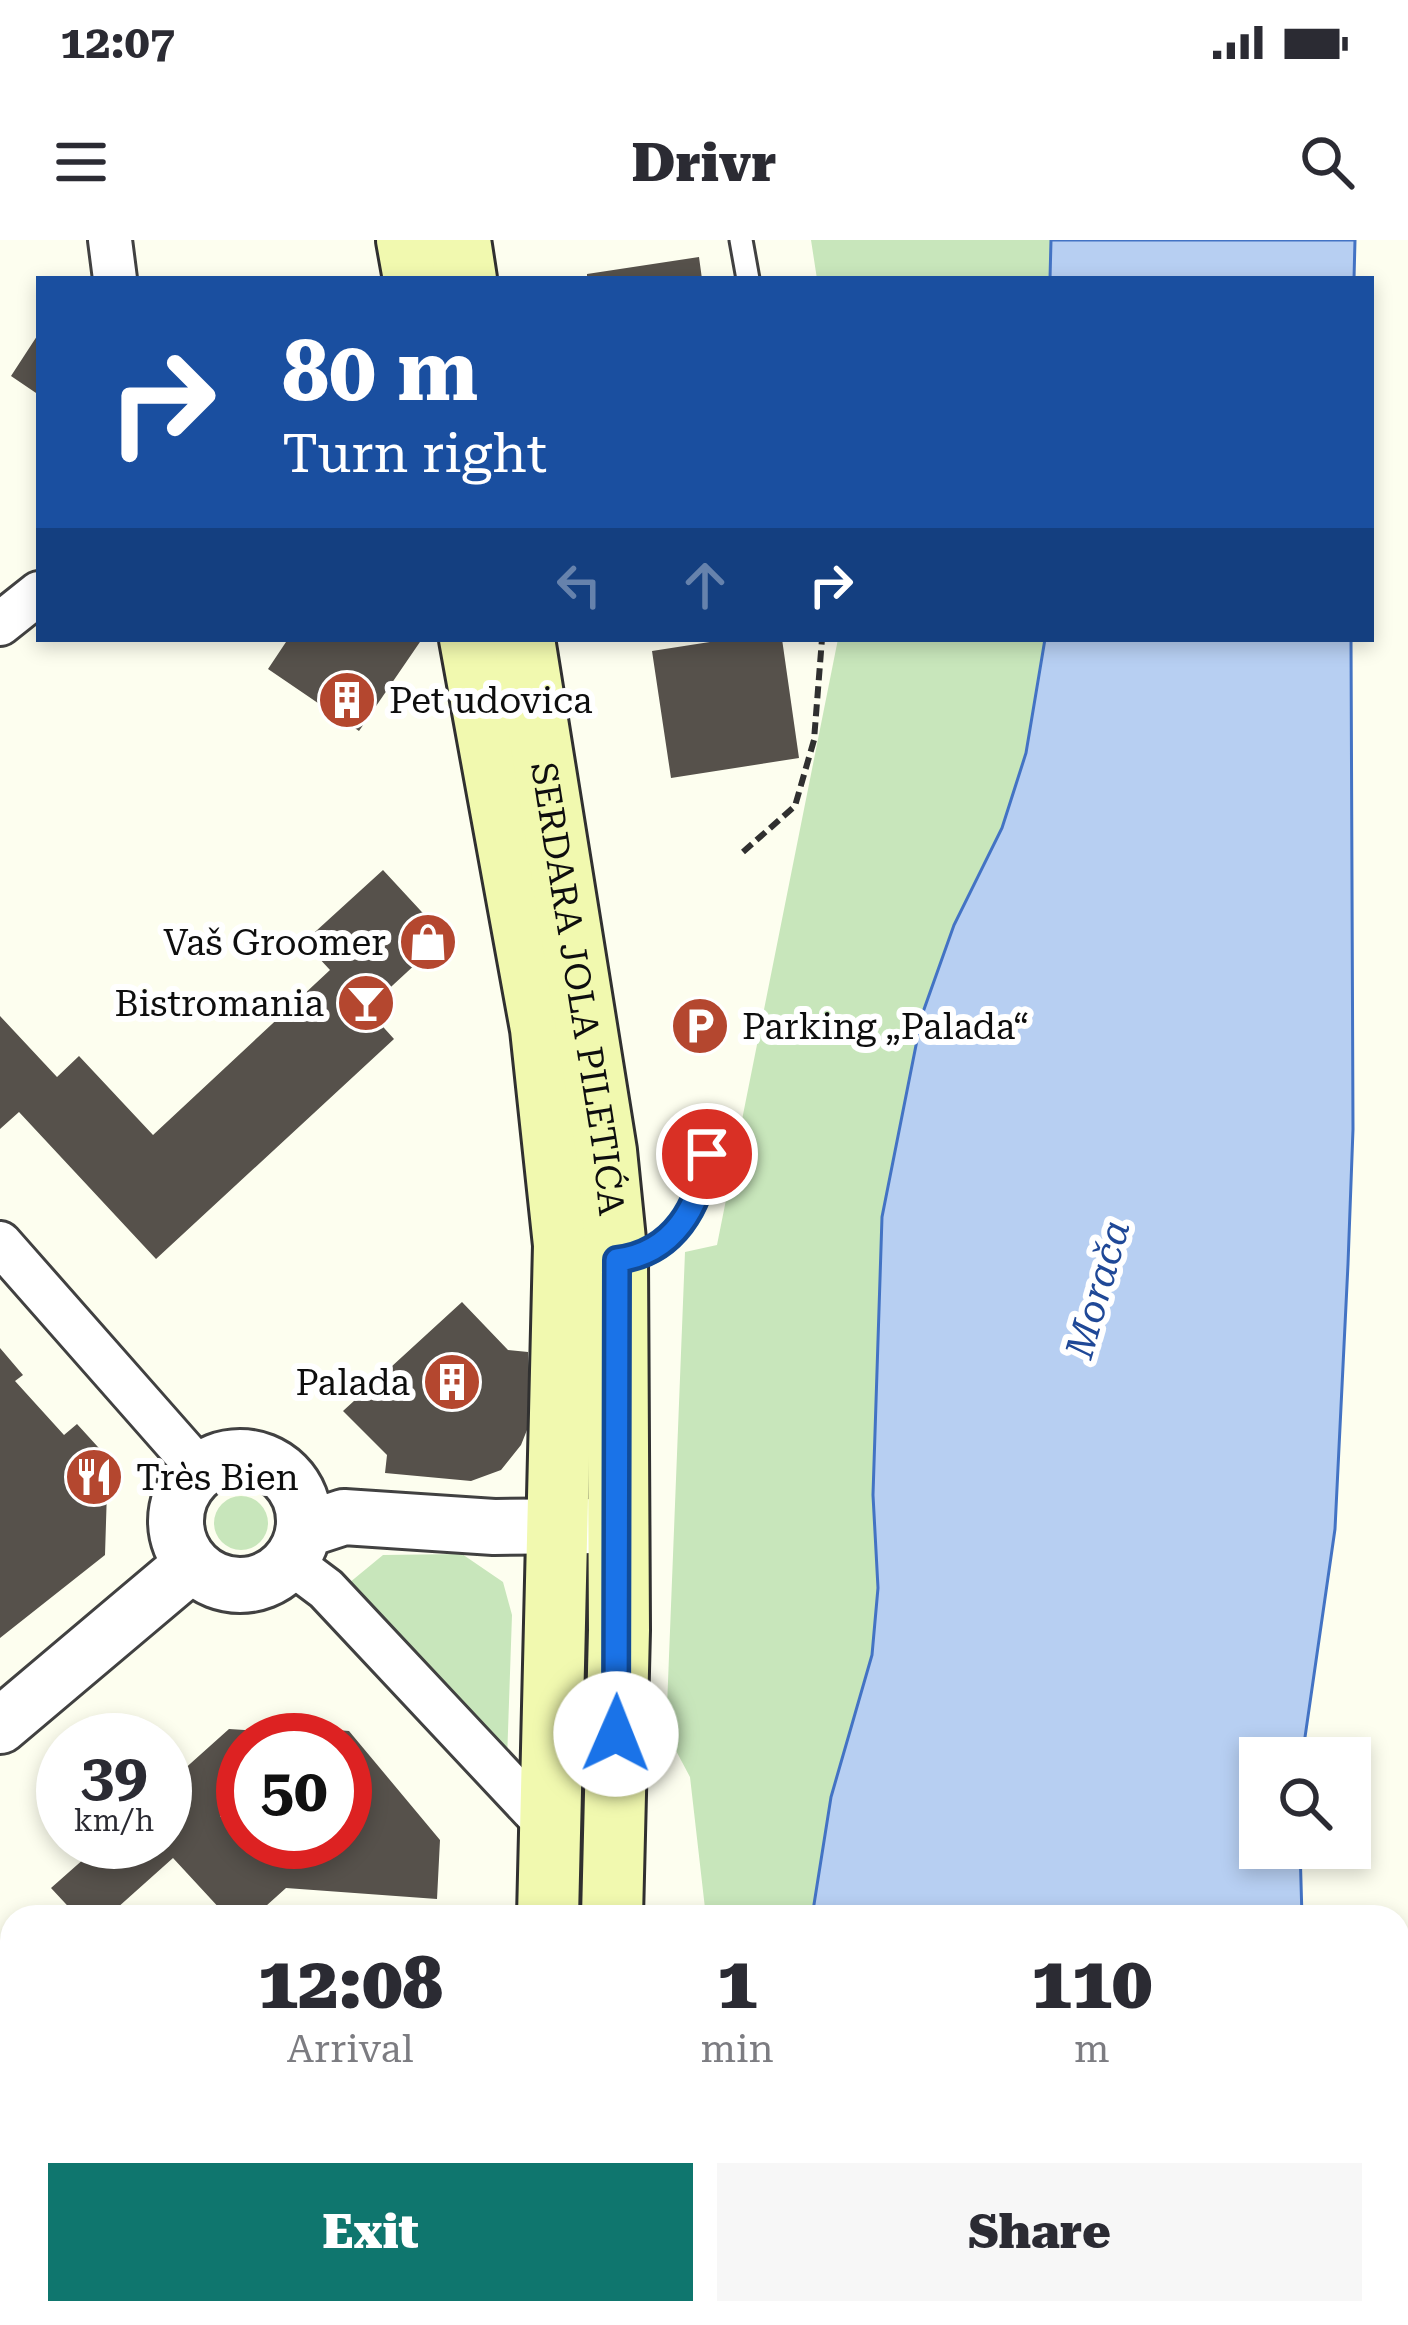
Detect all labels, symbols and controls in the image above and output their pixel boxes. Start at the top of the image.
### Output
text: 12:07 [60,16,175,69]
icon: menu [48,129,114,195]
icon: search [1294,129,1360,195]
text: Drivr [631,131,777,194]
text: 80 m [282,322,478,420]
icon: right [84,324,240,480]
text: Turn right [282,422,547,485]
icon: left [546,552,612,618]
icon: ahead [672,552,738,618]
icon: right [798,552,864,618]
building icon: Pet udovica [316,669,378,731]
place label: Pet udovica [389,680,593,722]
street label: SERDARA JOLA PILETIĆA [522,759,632,1217]
shop icon: Vaš Groomer [397,911,459,973]
place label: Vaš Groomer [163,922,386,964]
bar icon: Bistromania [335,972,397,1034]
place label: Bistromania [115,983,324,1025]
parking icon: Parking „Palada“ [669,995,731,1057]
place label: Parking „Palada“ [742,1006,1029,1048]
pin [656,1103,758,1205]
icon: arrive [674,1121,740,1187]
water label: Morača [1056,1215,1140,1364]
building icon: Palada [421,1351,483,1413]
place label: Palada [295,1362,410,1404]
restaurant icon: Très Bien [63,1446,125,1508]
place label: Très Bien [136,1457,299,1499]
position arrow [553,1671,679,1797]
speed limit sign: 50 [216,1713,372,1869]
map controls [1239,1737,1371,1869]
button: search [1239,1737,1371,1869]
text: 39 [80,1740,148,1811]
text: km/h [74,1803,154,1838]
text: 12:08 [258,1941,443,2026]
text: 1 [717,1941,757,2026]
text: 110 [1031,1941,1152,2026]
text: Arrival [287,2026,414,2072]
text: min [701,2026,774,2072]
text: m [1074,2026,1110,2072]
button: Exit [48,2163,693,2301]
button: Share [717,2163,1362,2301]

